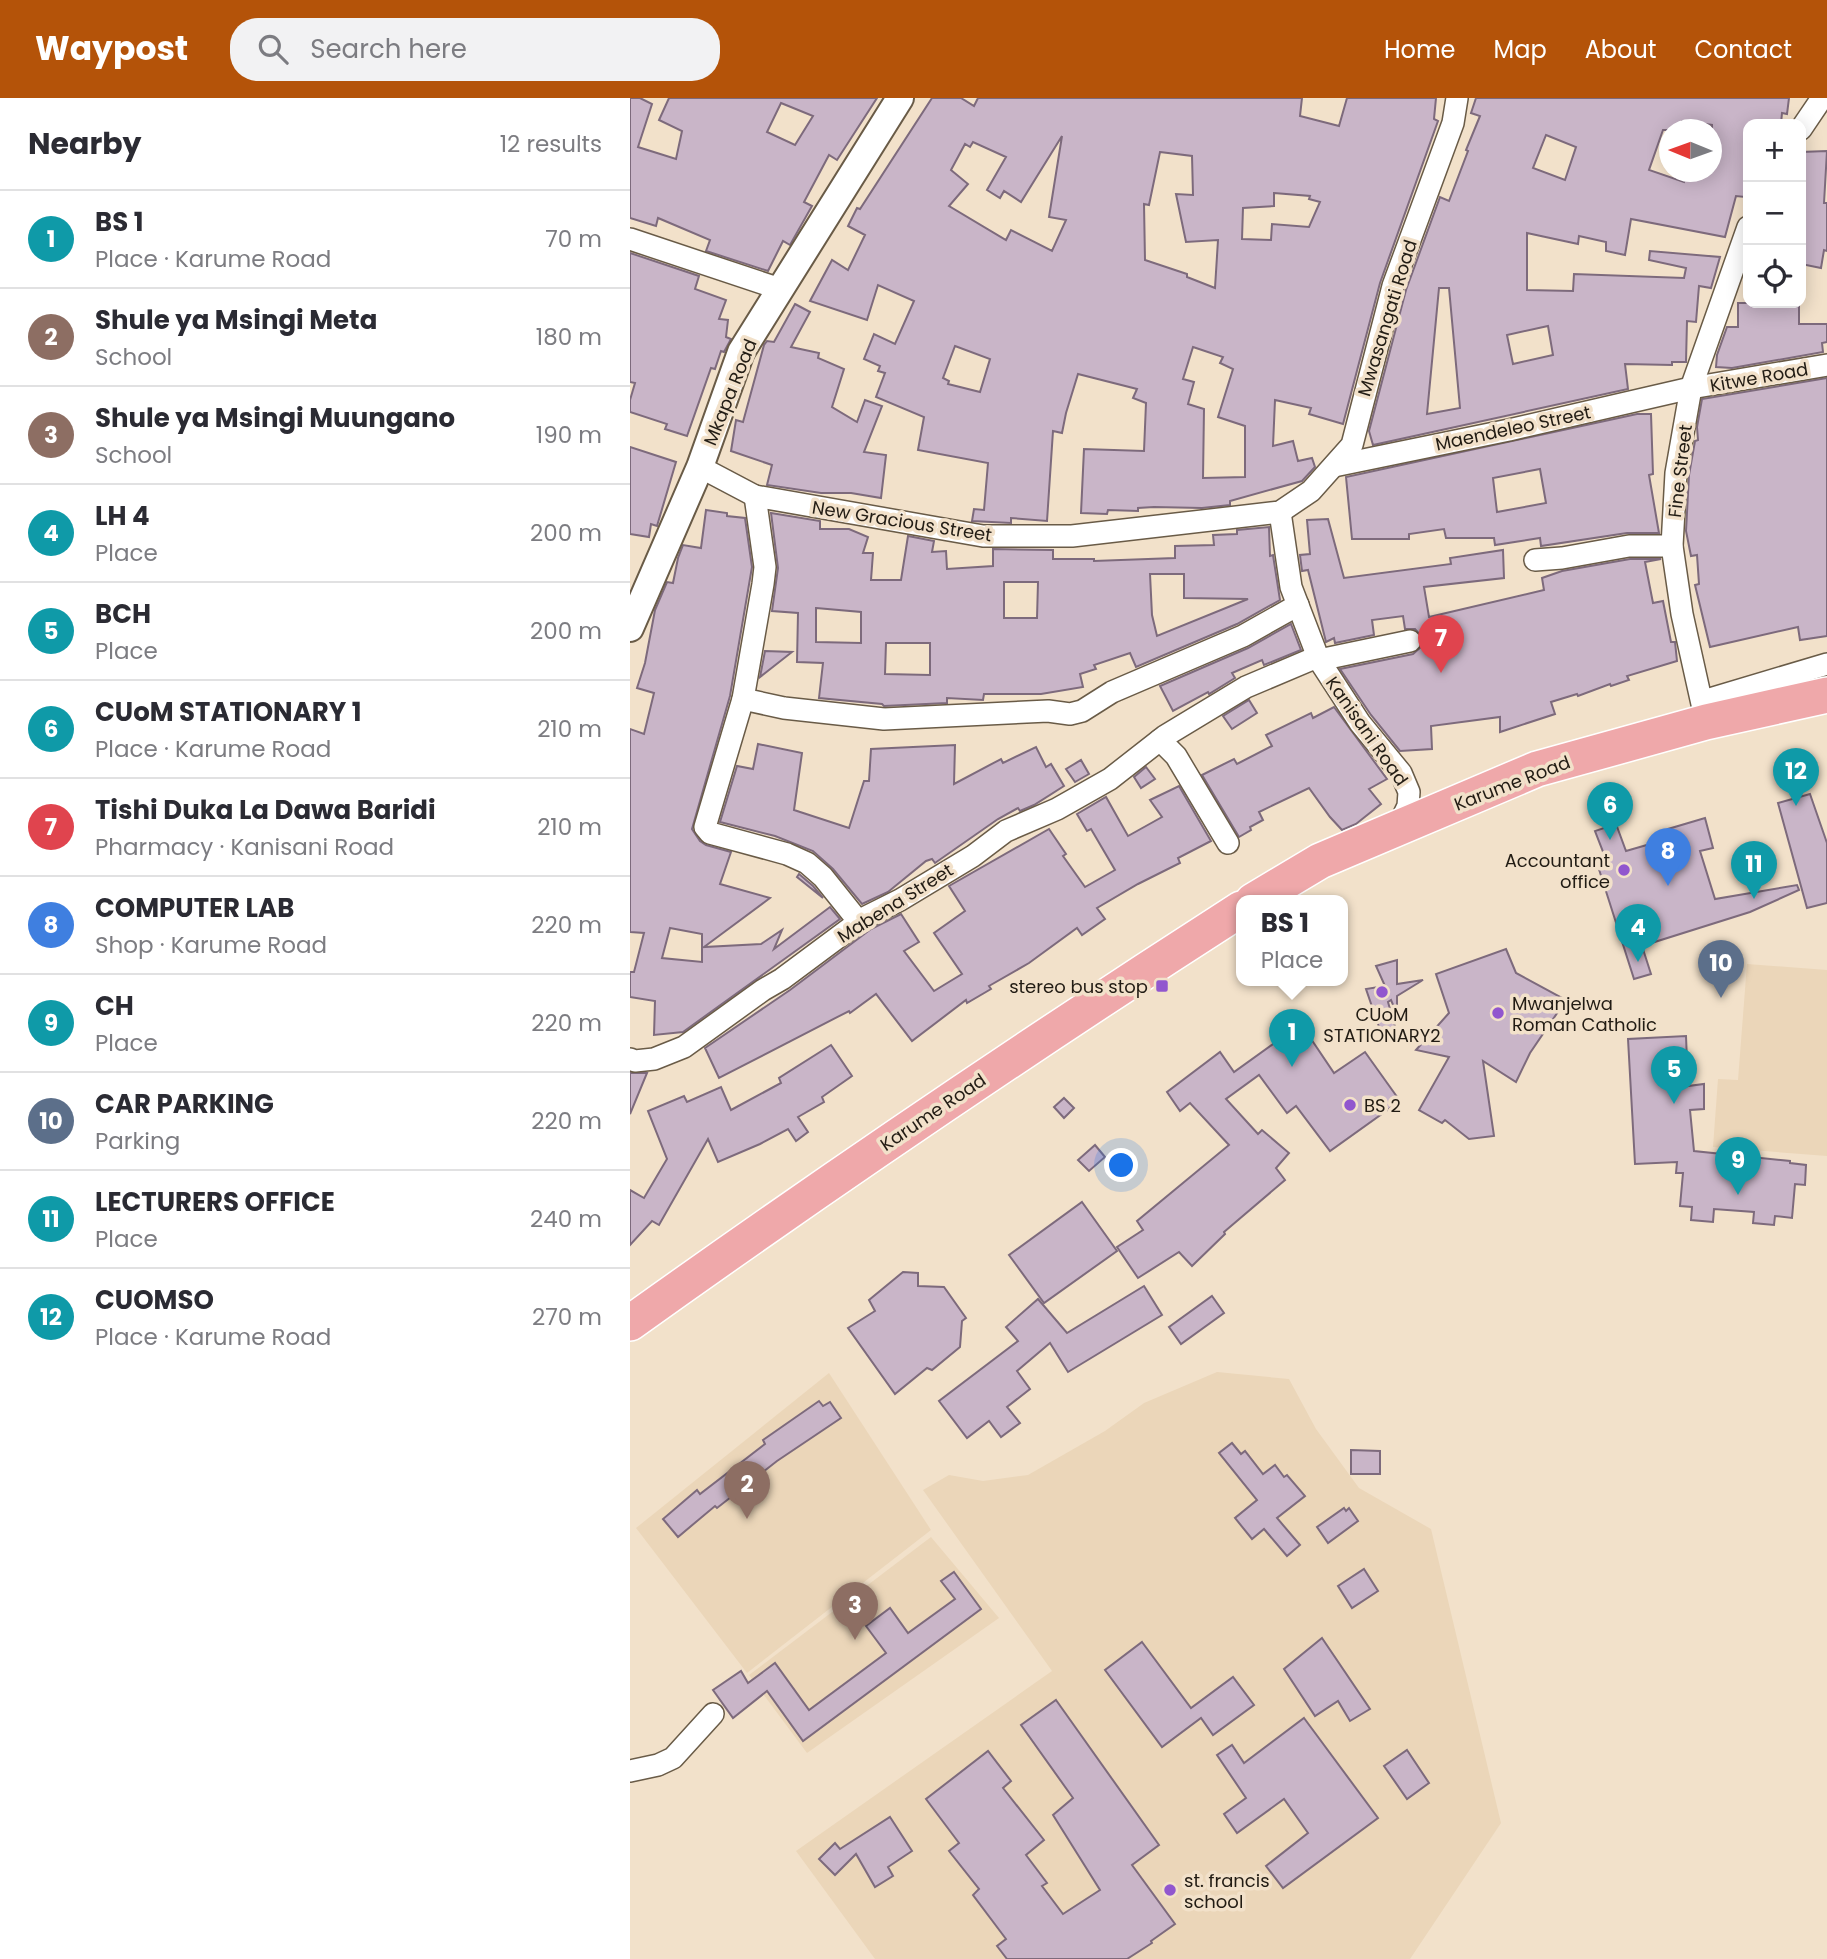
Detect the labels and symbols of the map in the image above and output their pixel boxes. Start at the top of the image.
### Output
north arrow [1659,119,1722,182]
street label: Mwasangati Road [1351,237,1423,399]
street label: Mkapa Road [697,335,763,449]
street label: Kitwe Road [1708,356,1810,398]
street label: Maendeleo Street [1433,399,1593,457]
street label: Fine Street [1662,423,1698,519]
street label: New Gracious Street [810,494,994,548]
pin: 7 [1418,615,1464,673]
street label: Kanisani Road [1320,671,1414,791]
pin: 12 [1773,748,1819,806]
street label: Karume Road [1450,749,1574,817]
pin: 6 [1587,782,1633,840]
pin: 8 [1645,828,1691,886]
pin: 11 [1731,841,1777,899]
place label: Accountant office [1505,848,1610,894]
street label: Mabena Street [832,857,958,949]
marker: Accountant office [1616,862,1632,878]
pin: 4 [1615,904,1661,962]
pin: 10 [1698,940,1744,998]
place label: stereo bus stop [1009,974,1148,999]
marker: stereo bus stop [1154,978,1170,994]
marker: CUoM STATIONARY2 [1374,984,1390,1000]
place label: Mwanjelwa Roman Catholic [1512,991,1657,1037]
place label: CUoM STATIONARY2 [1323,1002,1441,1048]
marker: Mwanjelwa Roman Catholic [1490,1005,1506,1021]
pin: 1 [1269,1009,1315,1067]
pin: 5 [1651,1046,1697,1104]
street label: Karume Road [875,1067,991,1157]
place label: BS 2 [1364,1093,1401,1118]
marker: BS 2 [1342,1097,1358,1113]
pin: 9 [1715,1137,1761,1195]
your location [1104,1148,1138,1182]
pin: 2 [724,1461,770,1519]
pin: 3 [832,1582,878,1640]
place label: st. francis school [1184,1868,1270,1914]
marker: st. francis school [1162,1882,1178,1898]

